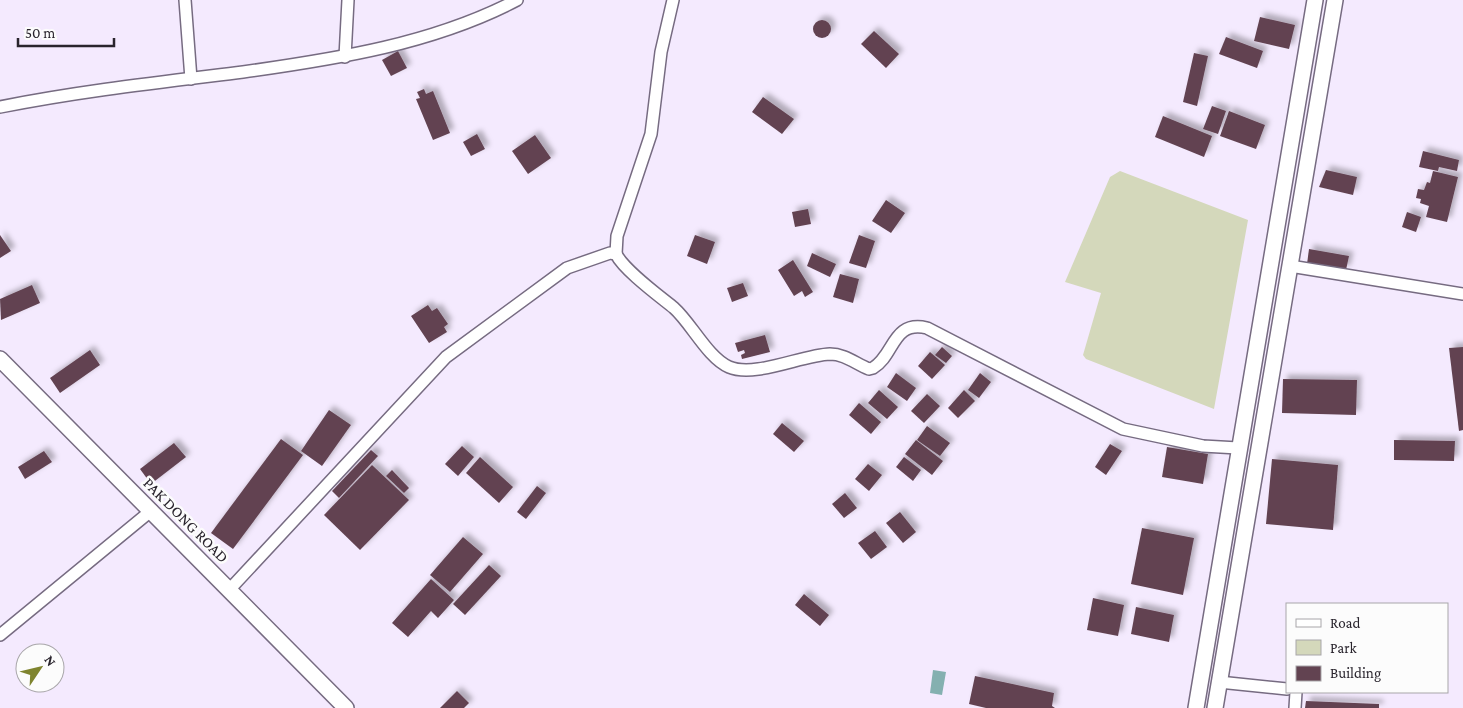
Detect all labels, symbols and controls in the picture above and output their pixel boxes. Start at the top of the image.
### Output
scale bar [18,15,114,47]
text: 50 m [25,25,55,41]
street label: PAK DONG ROAD [140,474,232,566]
legend [1286,603,1448,693]
text: Road [1330,615,1361,631]
text: Park [1330,640,1357,656]
north arrow [15,643,65,693]
text: N [41,652,60,669]
text: Building [1330,665,1381,682]

